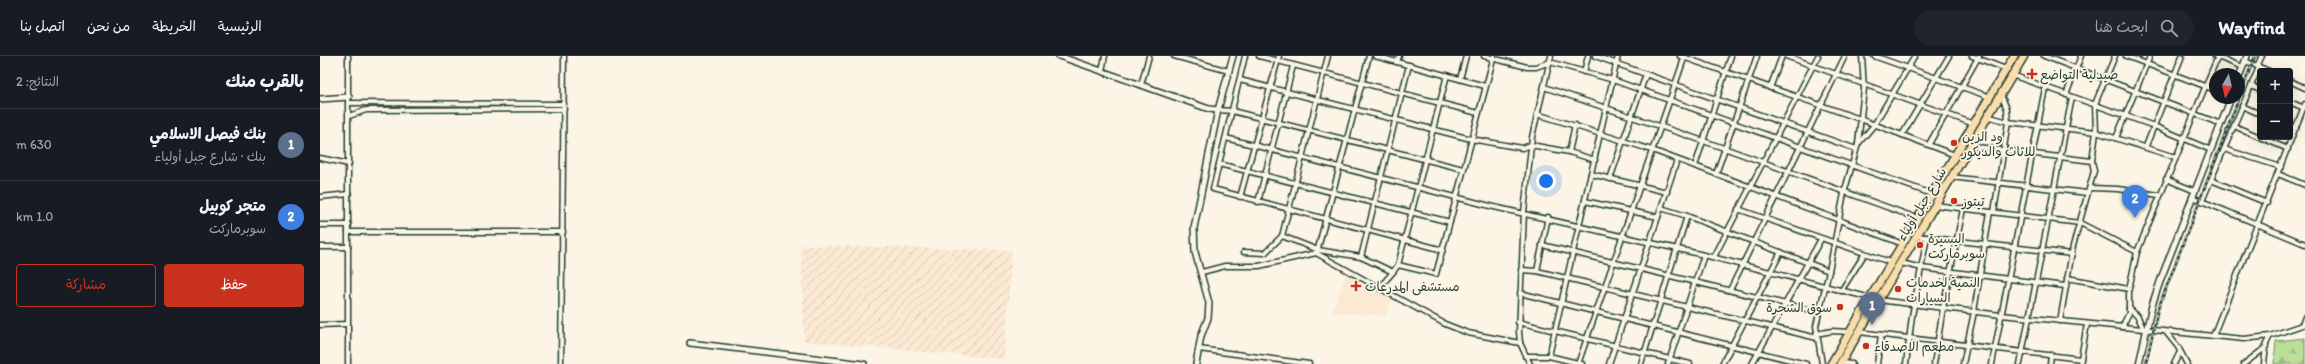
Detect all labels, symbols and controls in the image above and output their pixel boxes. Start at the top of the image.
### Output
search box [1914,10,2194,46]
text: Wayfind [2218,16,2285,39]
icon: search [2158,17,2180,39]
text: اتصل بنا [20,18,65,35]
text: من نحن [87,18,130,35]
text: الخريطة [152,18,196,35]
text: الرئيسية [218,18,262,35]
text: ابحث هنا [2095,18,2148,36]
place label: صيدلية التواضع [2040,67,2118,85]
north arrow [2209,68,2245,104]
map controls [2257,68,2293,140]
button: + [2257,68,2293,104]
marker: صيدلية التواضع [2027,69,2037,79]
text: بالقرب منك [226,71,304,91]
text: النتائج: 2 [16,74,59,89]
button: − [2257,104,2293,140]
text: بنك فيصل الاسلامي [150,125,266,143]
place label: ود الزين للاثاث والديكور [1961,129,2035,160]
text: 630 m [16,137,52,152]
text: 1 [288,137,294,152]
marker: ود الزين للاثاث والديكور [1949,138,1959,148]
text: بنك · شارع جبل أولياء [154,149,266,164]
street label: شارع جبل أولياء [1894,165,1951,245]
your location [1536,171,1556,191]
pin: 2 [2122,185,2148,218]
place label: تيتوز [1961,194,1985,210]
marker: تيتوز [1949,196,1959,206]
text: متجر كوبيل [199,197,266,215]
text: 1.0 km [16,209,53,224]
text: 2 [288,209,294,224]
text: سوبرماركت [209,221,266,236]
place label: اليسيرة سوبرماركت [1928,231,1985,262]
marker: اليسيرة سوبرماركت [1915,240,1925,250]
button: مشاركة [16,264,156,307]
button: حفظ [164,264,304,307]
place label: النمية لخدمات السيارات [1906,275,1980,306]
place label: مستشفى المدرعات [1365,279,1460,296]
marker: مستشفى المدرعات [1350,280,1362,292]
marker: النمية لخدمات السيارات [1893,284,1903,294]
pin: 1 [1859,292,1885,325]
place label: سوق الشجرة [1766,300,1832,316]
marker: سوق الشجرة [1835,302,1845,312]
place label: مطعم الاصدقاء [1874,339,1954,357]
marker: مطعم الاصدقاء [1861,341,1871,351]

